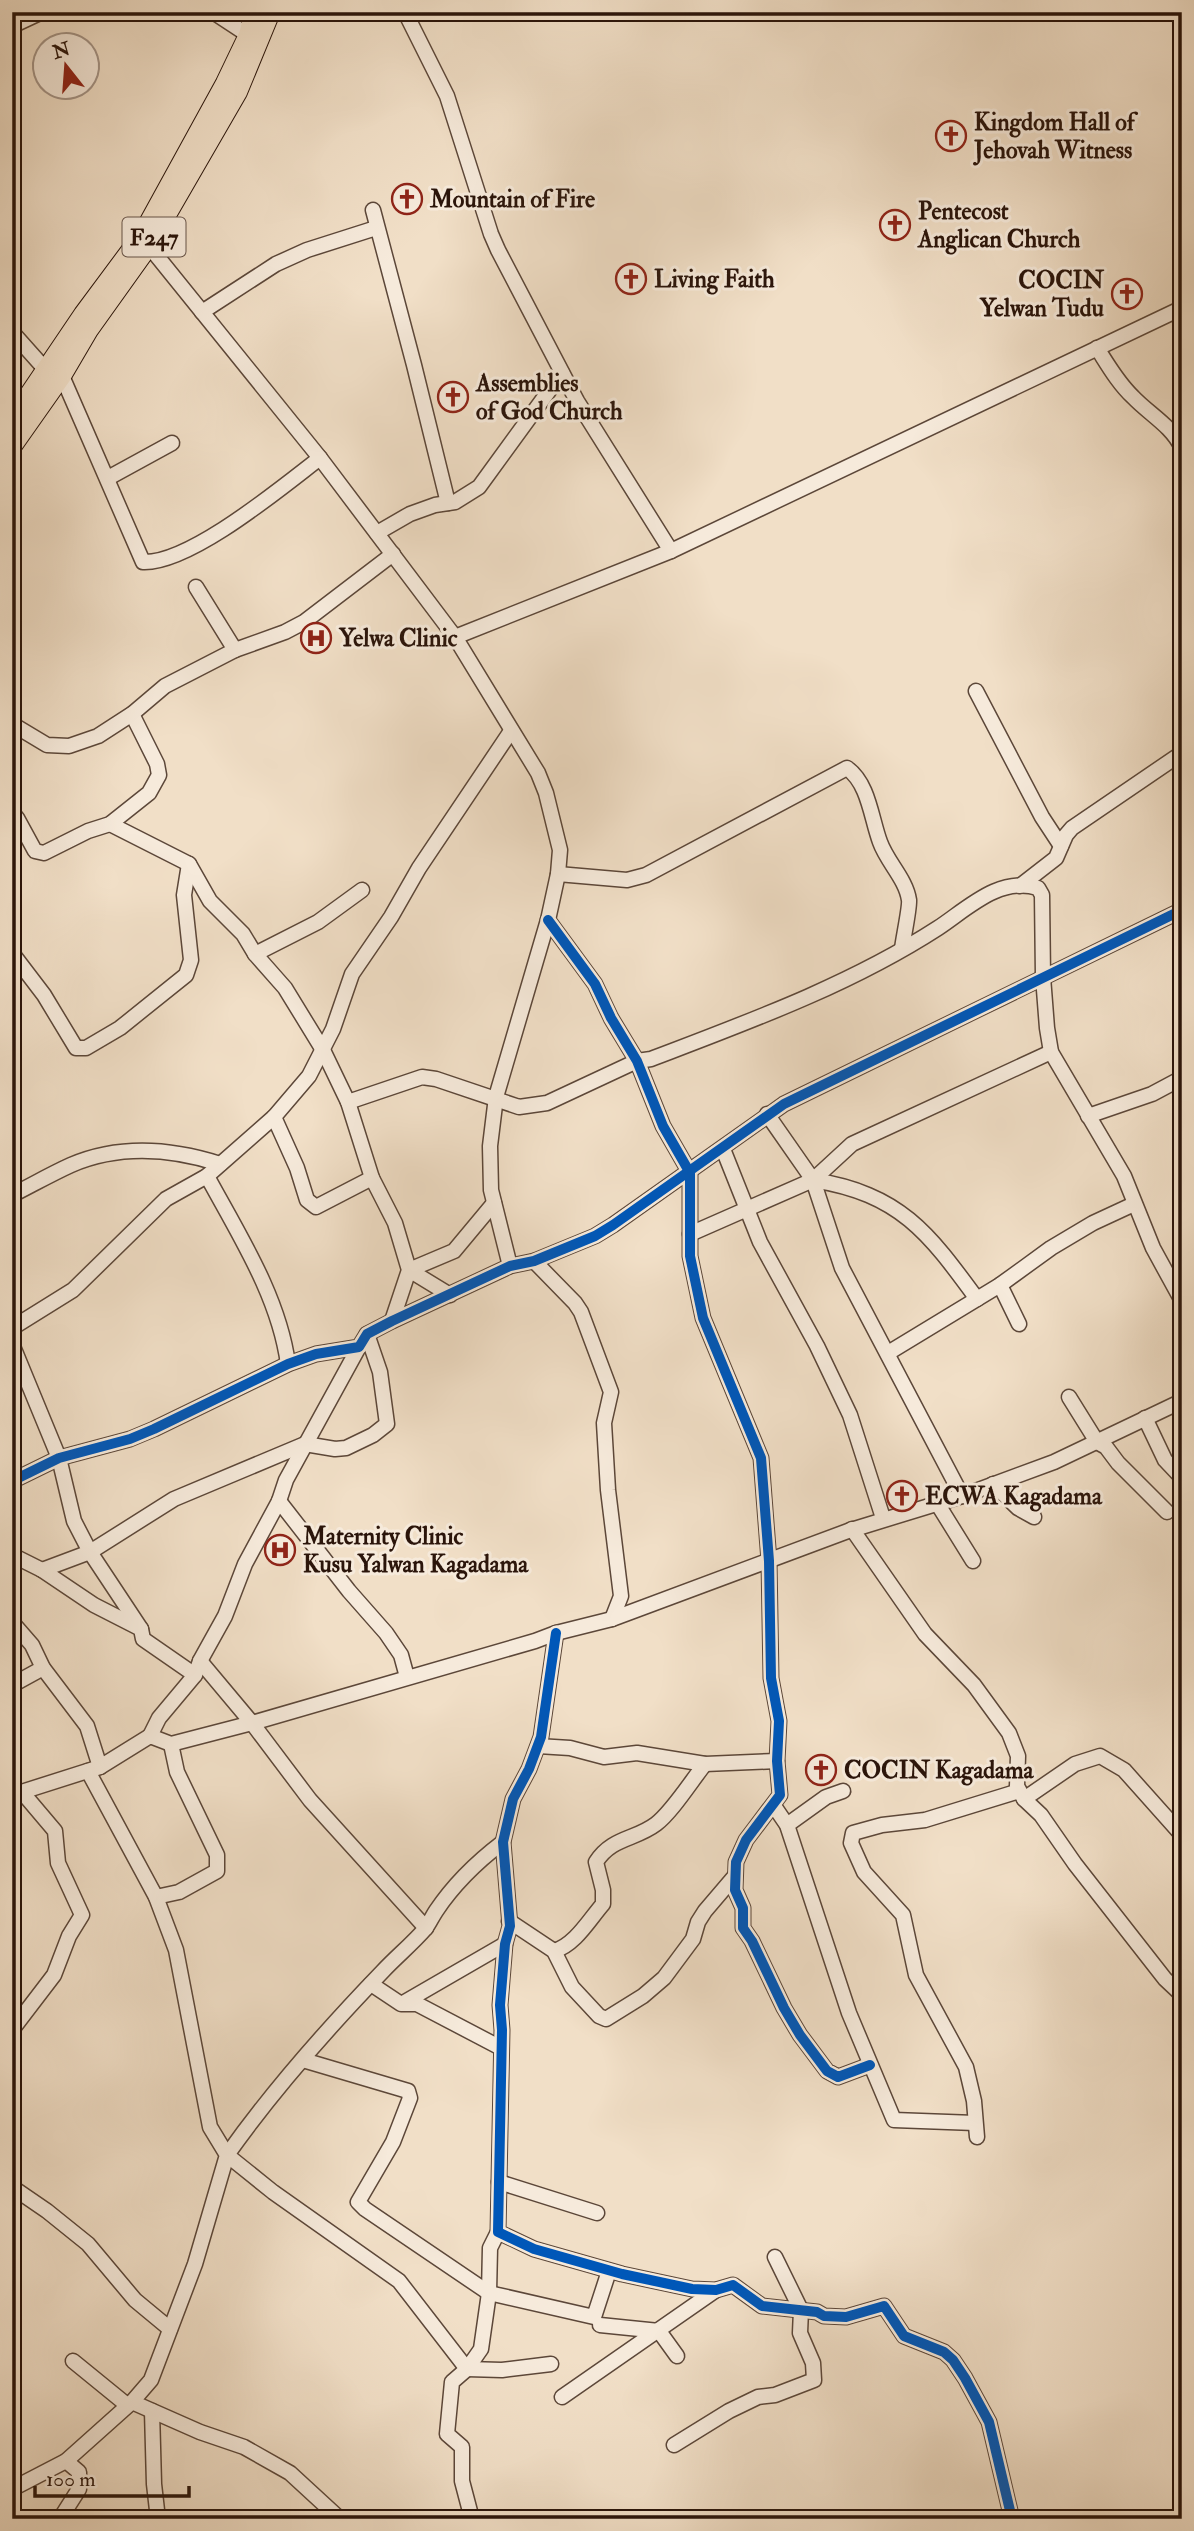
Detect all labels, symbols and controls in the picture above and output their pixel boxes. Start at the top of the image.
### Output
north arrow [32,32,102,102]
text: N [49,36,74,65]
place label: Kingdom Hall of Jehovah Witness [973,107,1139,166]
church icon: Kingdom Hall of Jehovah Witness [934,119,968,153]
church icon: Mountain of Fire [390,182,424,216]
place label: Mountain of Fire [429,184,595,215]
place label: Pentecost Anglican Church [917,196,1081,255]
church icon: Pentecost Anglican Church [878,208,912,242]
road number: F247 [122,218,186,256]
church icon: Living Faith [614,262,648,296]
place label: Living Faith [654,264,775,295]
place label: COCIN Yelwan Tudu [979,265,1105,324]
church icon: COCIN Yelwan Tudu [1110,277,1144,311]
place label: Assemblies of God Church [475,368,623,427]
church icon: Assemblies of God Church [436,380,470,414]
hospital icon: Yelwa Clinic [299,621,333,655]
place label: Yelwa Clinic [338,623,458,654]
church icon: ECWA Kagadama [885,1479,919,1513]
place label: ECWA Kagadama [925,1481,1103,1512]
place label: Maternity Clinic Kusu Yalwan Kagadama [302,1521,529,1580]
hospital icon: Maternity Clinic Kusu Yalwan Kagadama [263,1533,297,1567]
church icon: COCIN Kagadama [804,1753,838,1787]
place label: COCIN Kagadama [844,1755,1035,1786]
scale bar [35,2454,189,2498]
text: 100 m [46,2466,96,2493]

